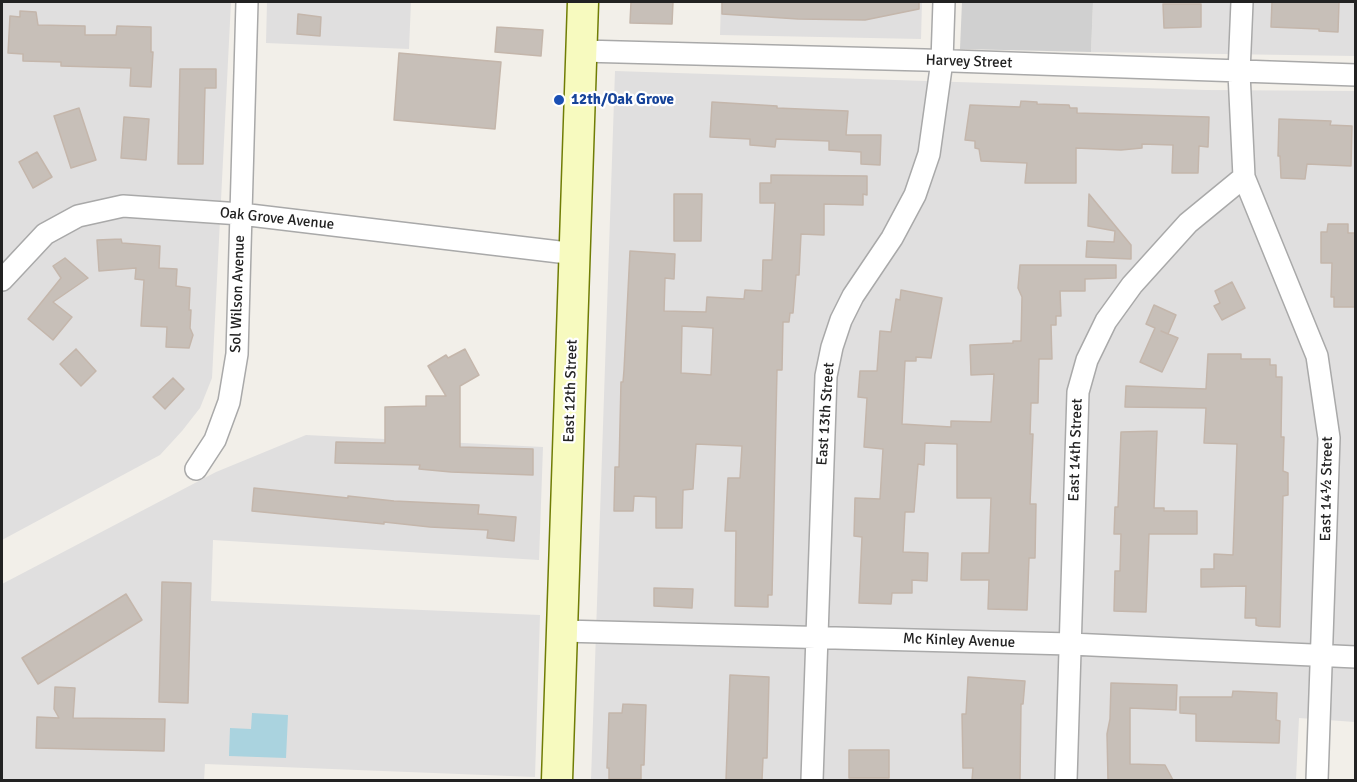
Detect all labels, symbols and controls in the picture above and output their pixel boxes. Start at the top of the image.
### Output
street label: Harvey Street [925,51,1013,73]
place label: 12th/Oak Grove [571,91,674,109]
marker: 12th/Oak Grove [552,93,566,107]
street label: Oak Grove Avenue [219,204,335,234]
street label: Sol Wilson Avenue [227,235,249,353]
street label: East 12th Street [560,339,582,443]
street label: East 13th Street [813,362,839,466]
street label: East 14th Street [1065,398,1087,502]
street label: East 14½ Street [1317,436,1337,542]
street label: Mc Kinley Avenue [902,630,1016,652]

